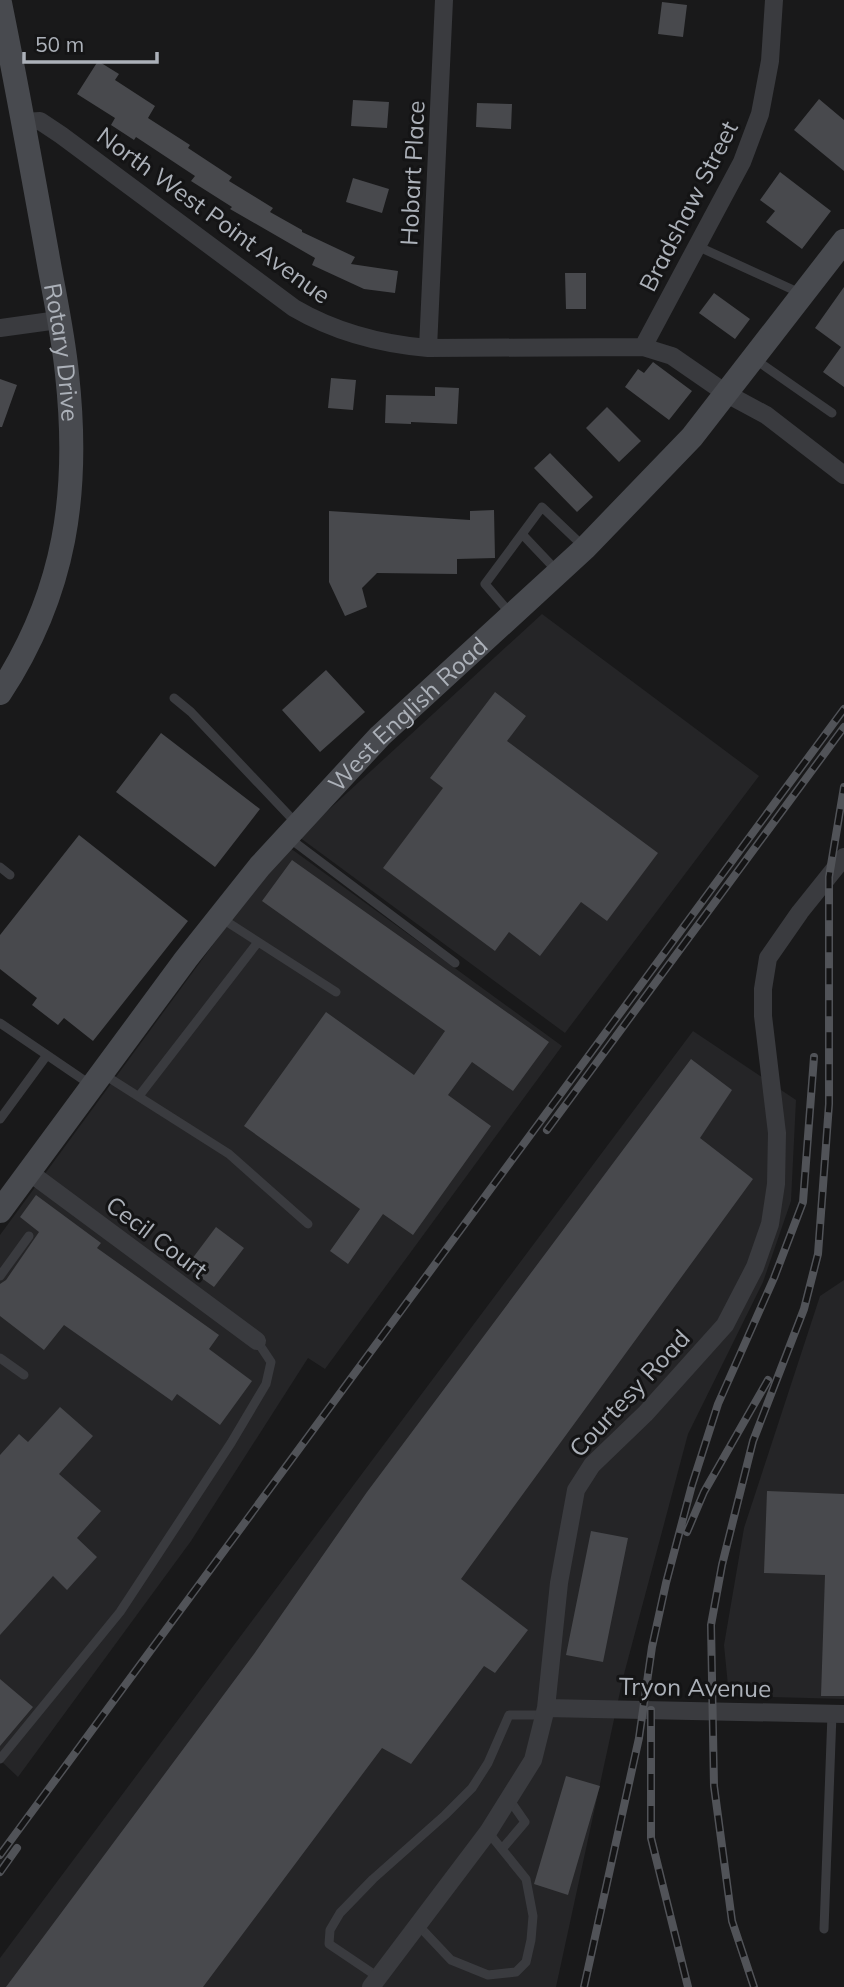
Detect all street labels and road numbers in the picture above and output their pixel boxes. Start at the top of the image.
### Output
street label: Hobart Place [393,100,431,246]
street label: Bradshaw Street [632,116,744,296]
street label: North West Point Avenue [91,120,337,310]
street label: Rotary Drive [38,281,86,422]
street label: West English Road [321,630,493,798]
street label: Cecil Court [100,1189,214,1285]
street label: Courtesy Road [562,1323,696,1463]
street label: Tryon Avenue [619,1671,771,1703]

